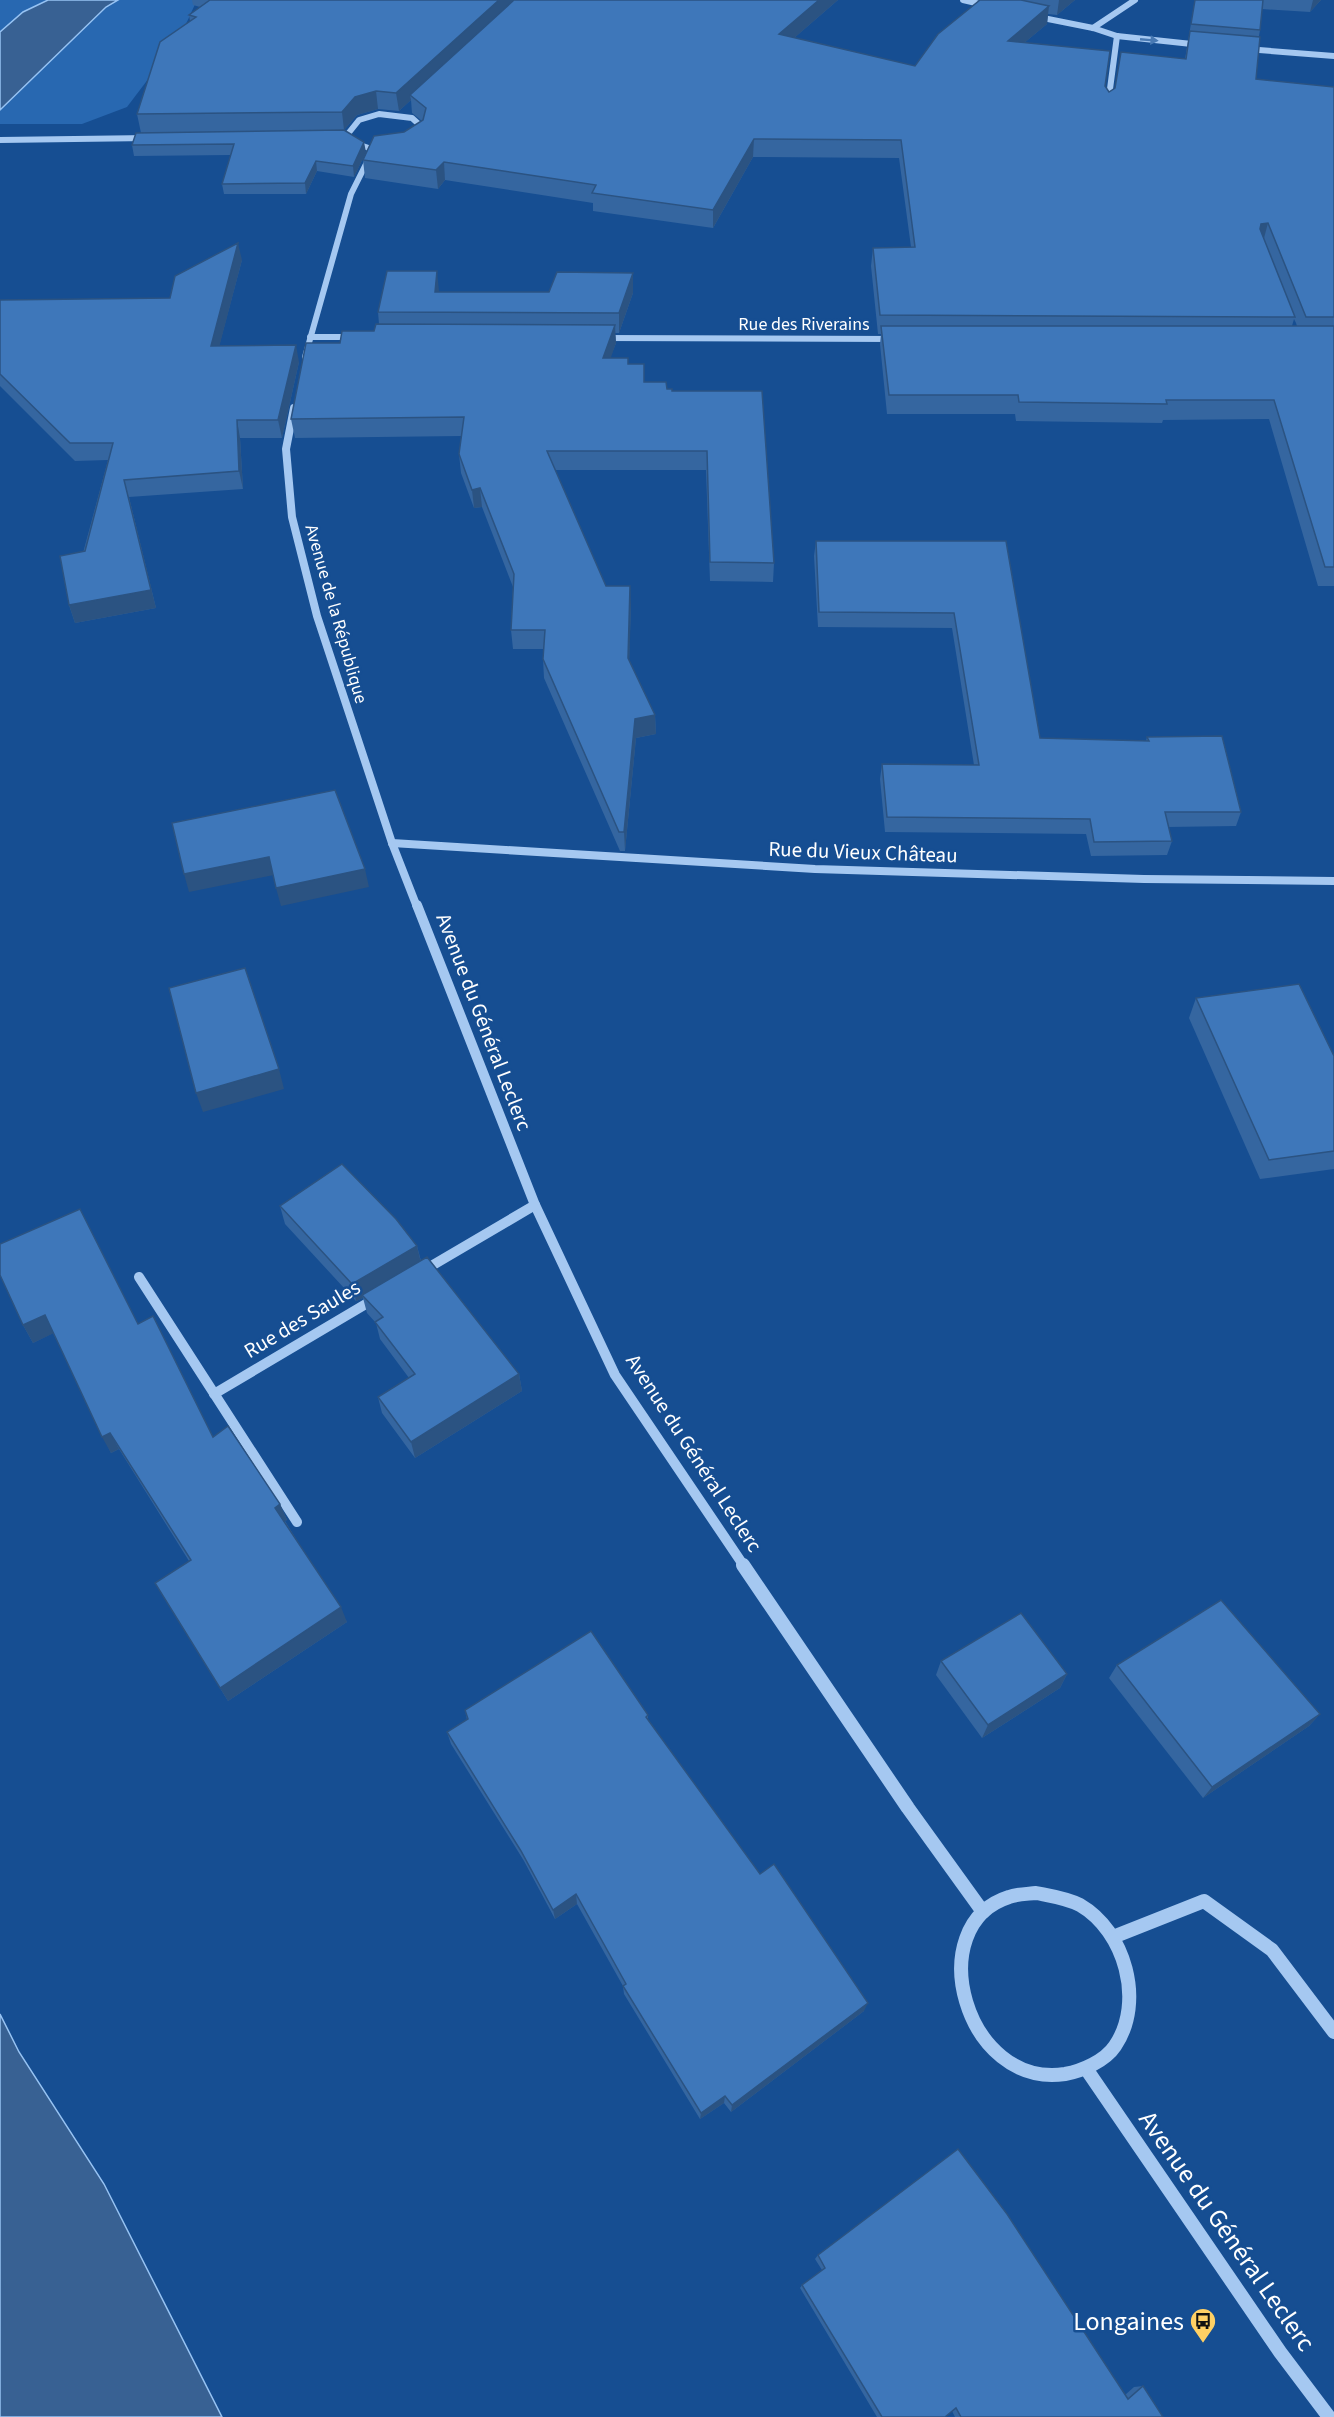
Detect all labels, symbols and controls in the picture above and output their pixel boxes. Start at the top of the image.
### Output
one-way arrow [1140,35,1159,45]
street label: Rue des Riverains [738,312,870,337]
street label: Avenue de la République [298,521,374,707]
street label: Rue du Vieux Château [768,834,958,870]
street label: Avenue du Général Leclerc [429,909,540,1135]
street label: Rue des Saules [238,1272,366,1366]
street label: Avenue du Général Leclerc [619,1348,770,1558]
street label: Avenue du Général Leclerc [1130,2103,1324,2359]
place label: Longaines [1073,2303,1184,2340]
bus stop icon: Longaines [1188,2306,1218,2344]

